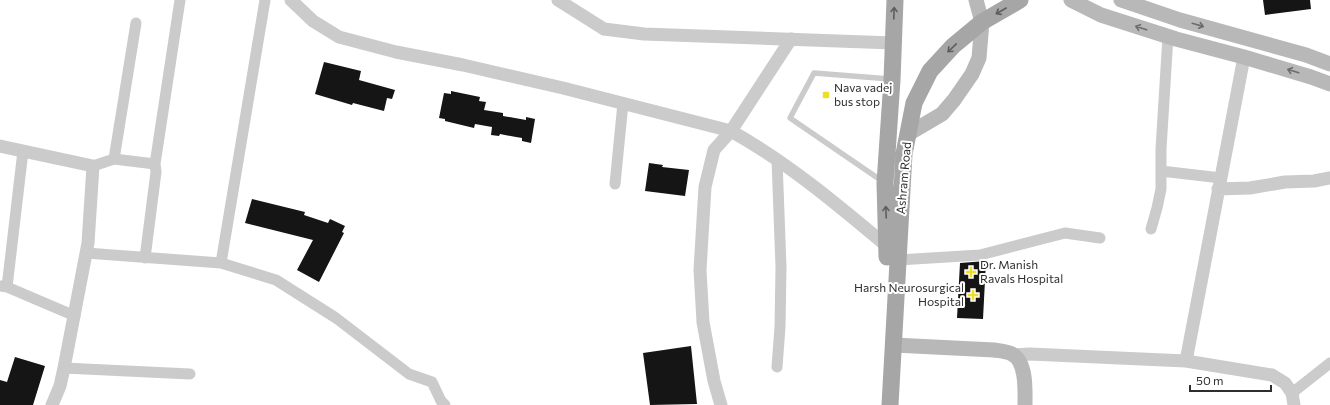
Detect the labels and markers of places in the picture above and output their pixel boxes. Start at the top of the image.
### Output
place label: Nava vadej bus stop [834,80,892,108]
marker: Nava vadej bus stop [821,90,831,100]
place label: Dr. Manish Ravals Hospital [980,257,1063,285]
marker: Dr. Manish Ravals Hospital [965,266,977,278]
place label: Harsh Neurosurgical Hospital [854,280,964,308]
marker: Harsh Neurosurgical Hospital [967,289,979,301]

